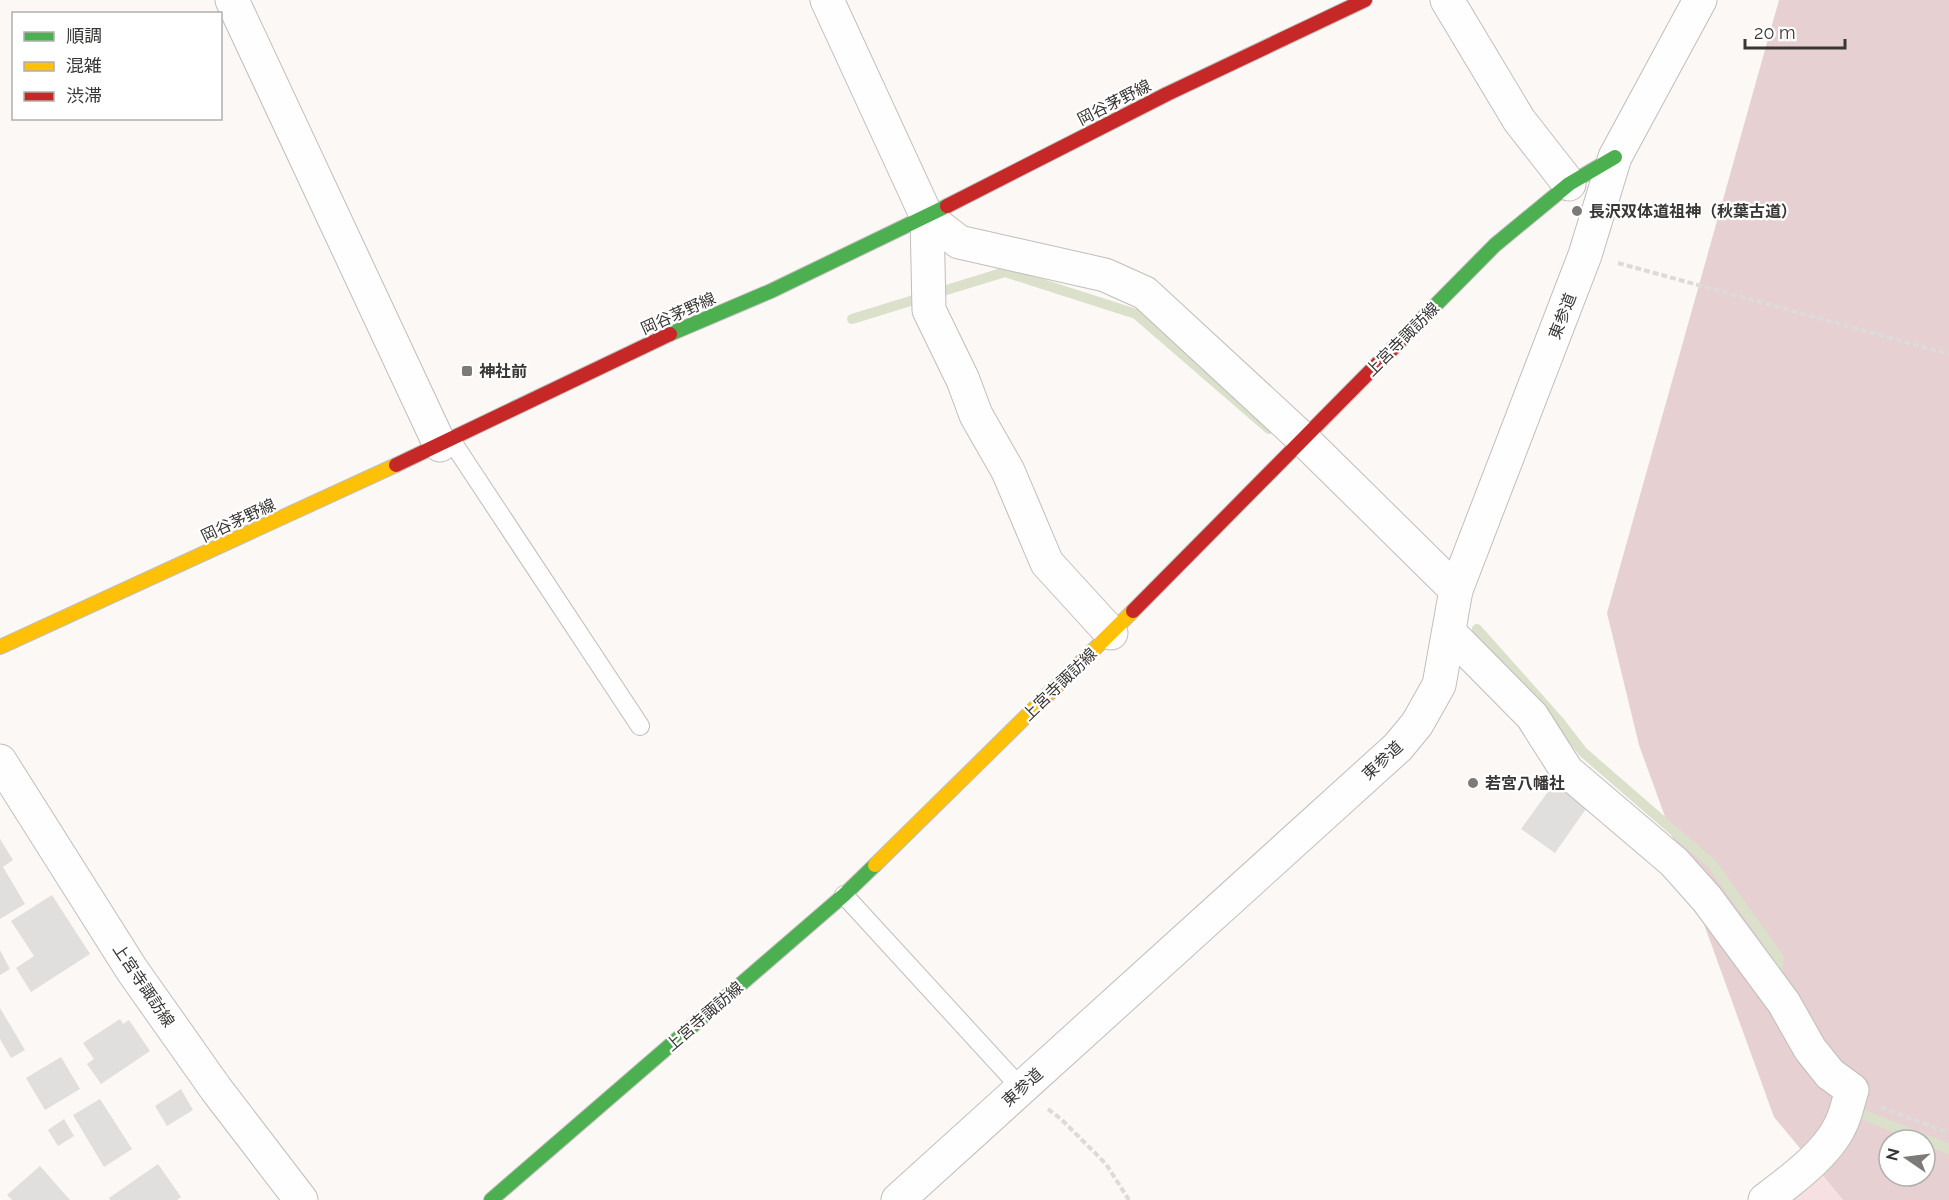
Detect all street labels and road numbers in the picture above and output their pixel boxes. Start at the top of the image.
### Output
street label: 岡谷茅野線 [1074,76,1154,129]
street label: 岡谷茅野線 [638,289,719,338]
street label: 東参道 [1545,290,1580,342]
street label: 上宮寺諏訪線 [1362,299,1443,380]
street label: 岡谷茅野線 [198,495,278,546]
street label: 上宮寺諏訪線 [1018,644,1100,725]
street label: 東参道 [1358,737,1406,784]
street label: 上宮寺諏訪線 [109,940,178,1030]
street label: 上宮寺諏訪線 [662,978,747,1055]
street label: 東参道 [998,1064,1047,1110]

